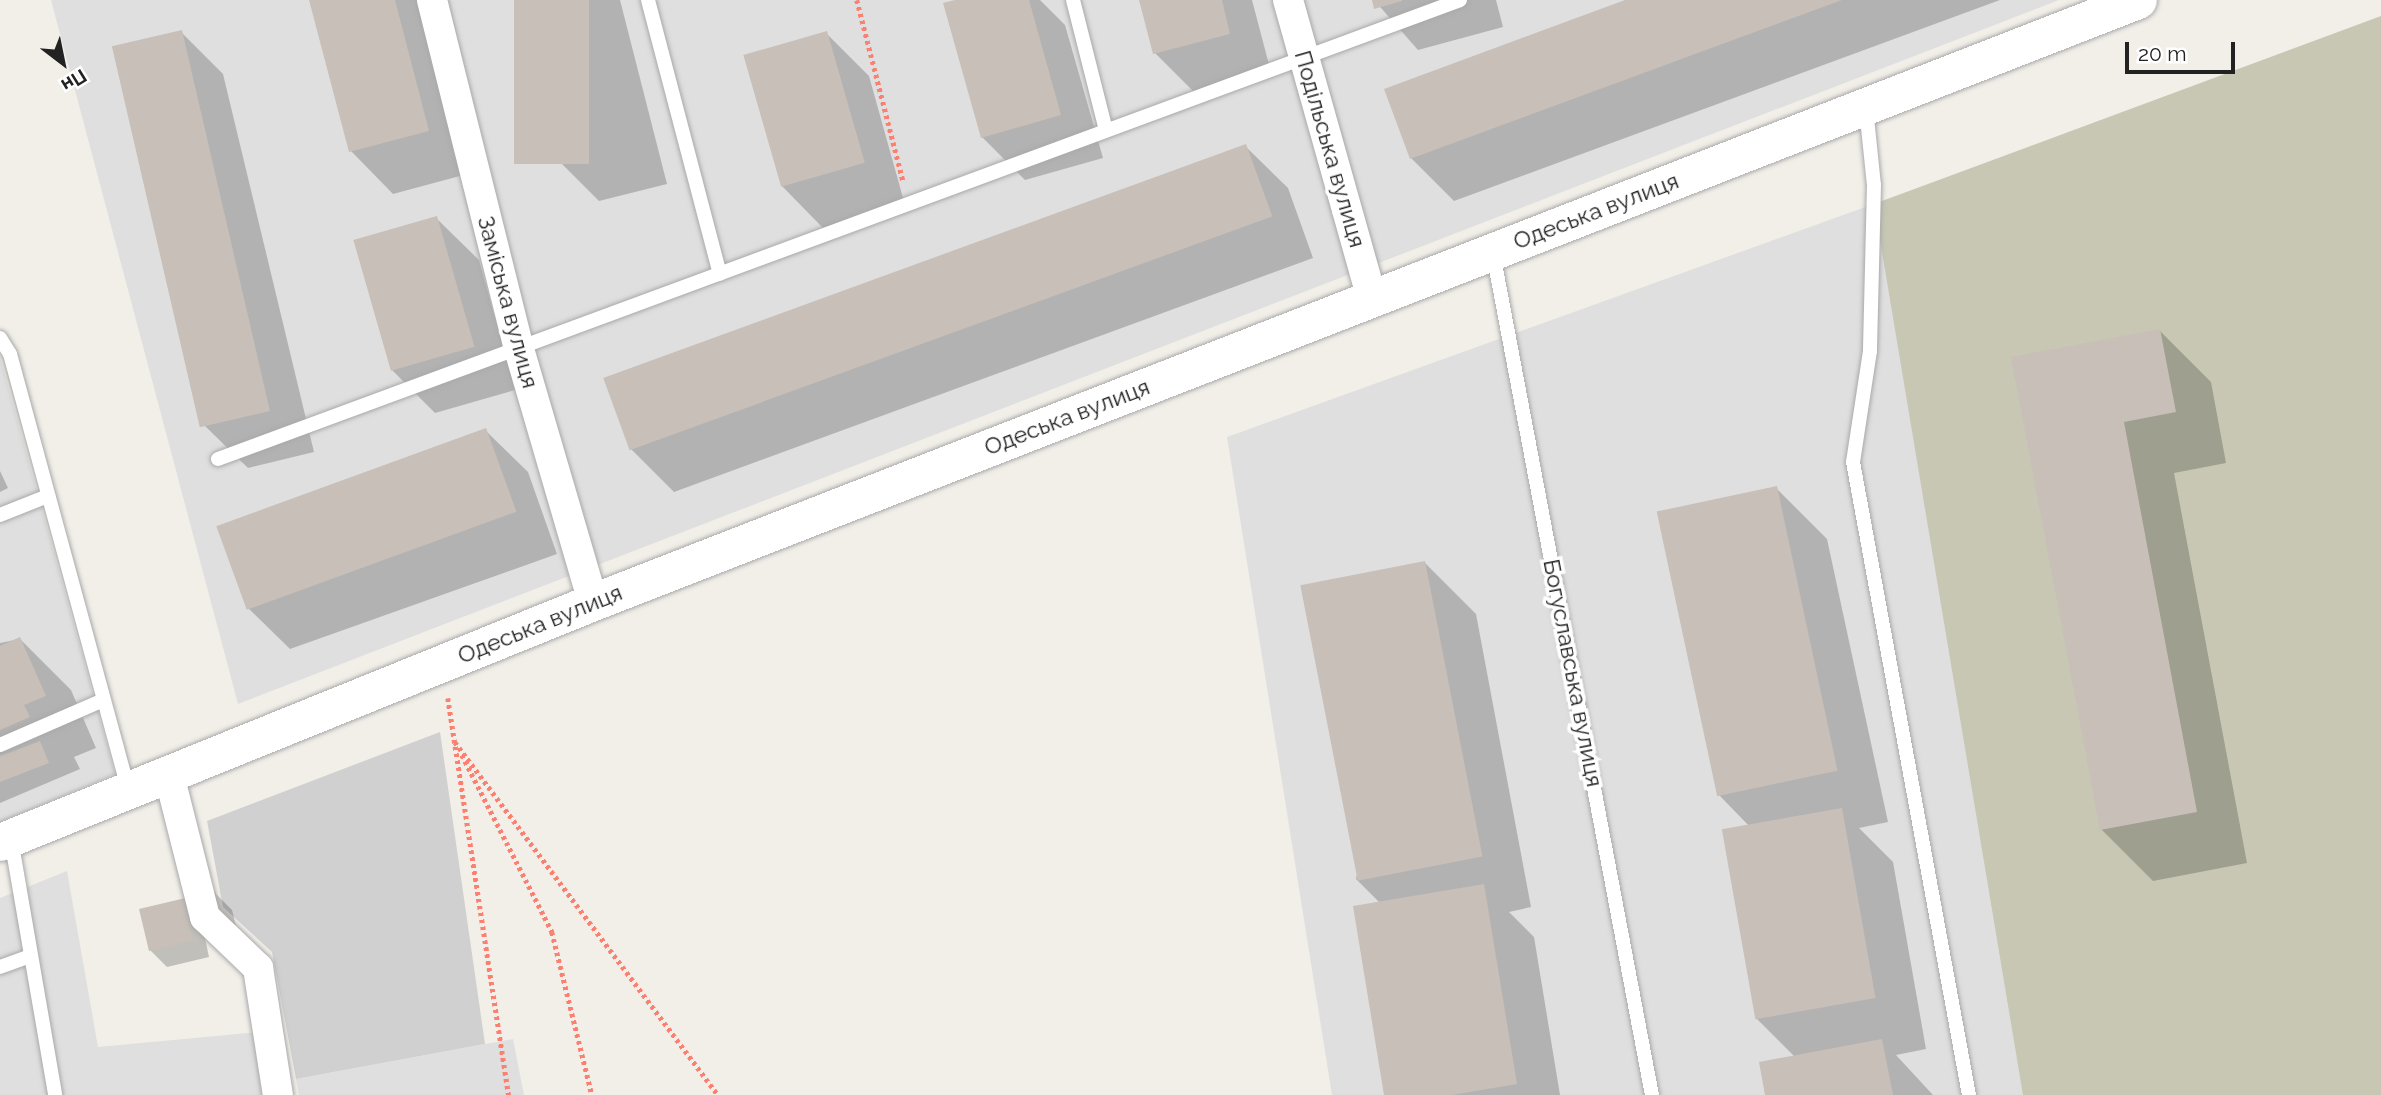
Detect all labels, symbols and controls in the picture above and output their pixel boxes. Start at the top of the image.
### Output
north arrow [28,28,98,98]
scale bar [2129,28,2239,72]
text: 20 m [2138,41,2186,66]
street label: Подільська вулиця [1289,47,1371,251]
text: Пн [58,65,91,97]
street label: Одеська вулиця [1509,167,1683,255]
street label: Заміська вулиця [472,213,544,391]
street label: Одеська вулиця [980,373,1154,461]
street label: Богуславська вулиця [1537,557,1609,789]
street label: Одеська вулиця [454,578,626,670]

